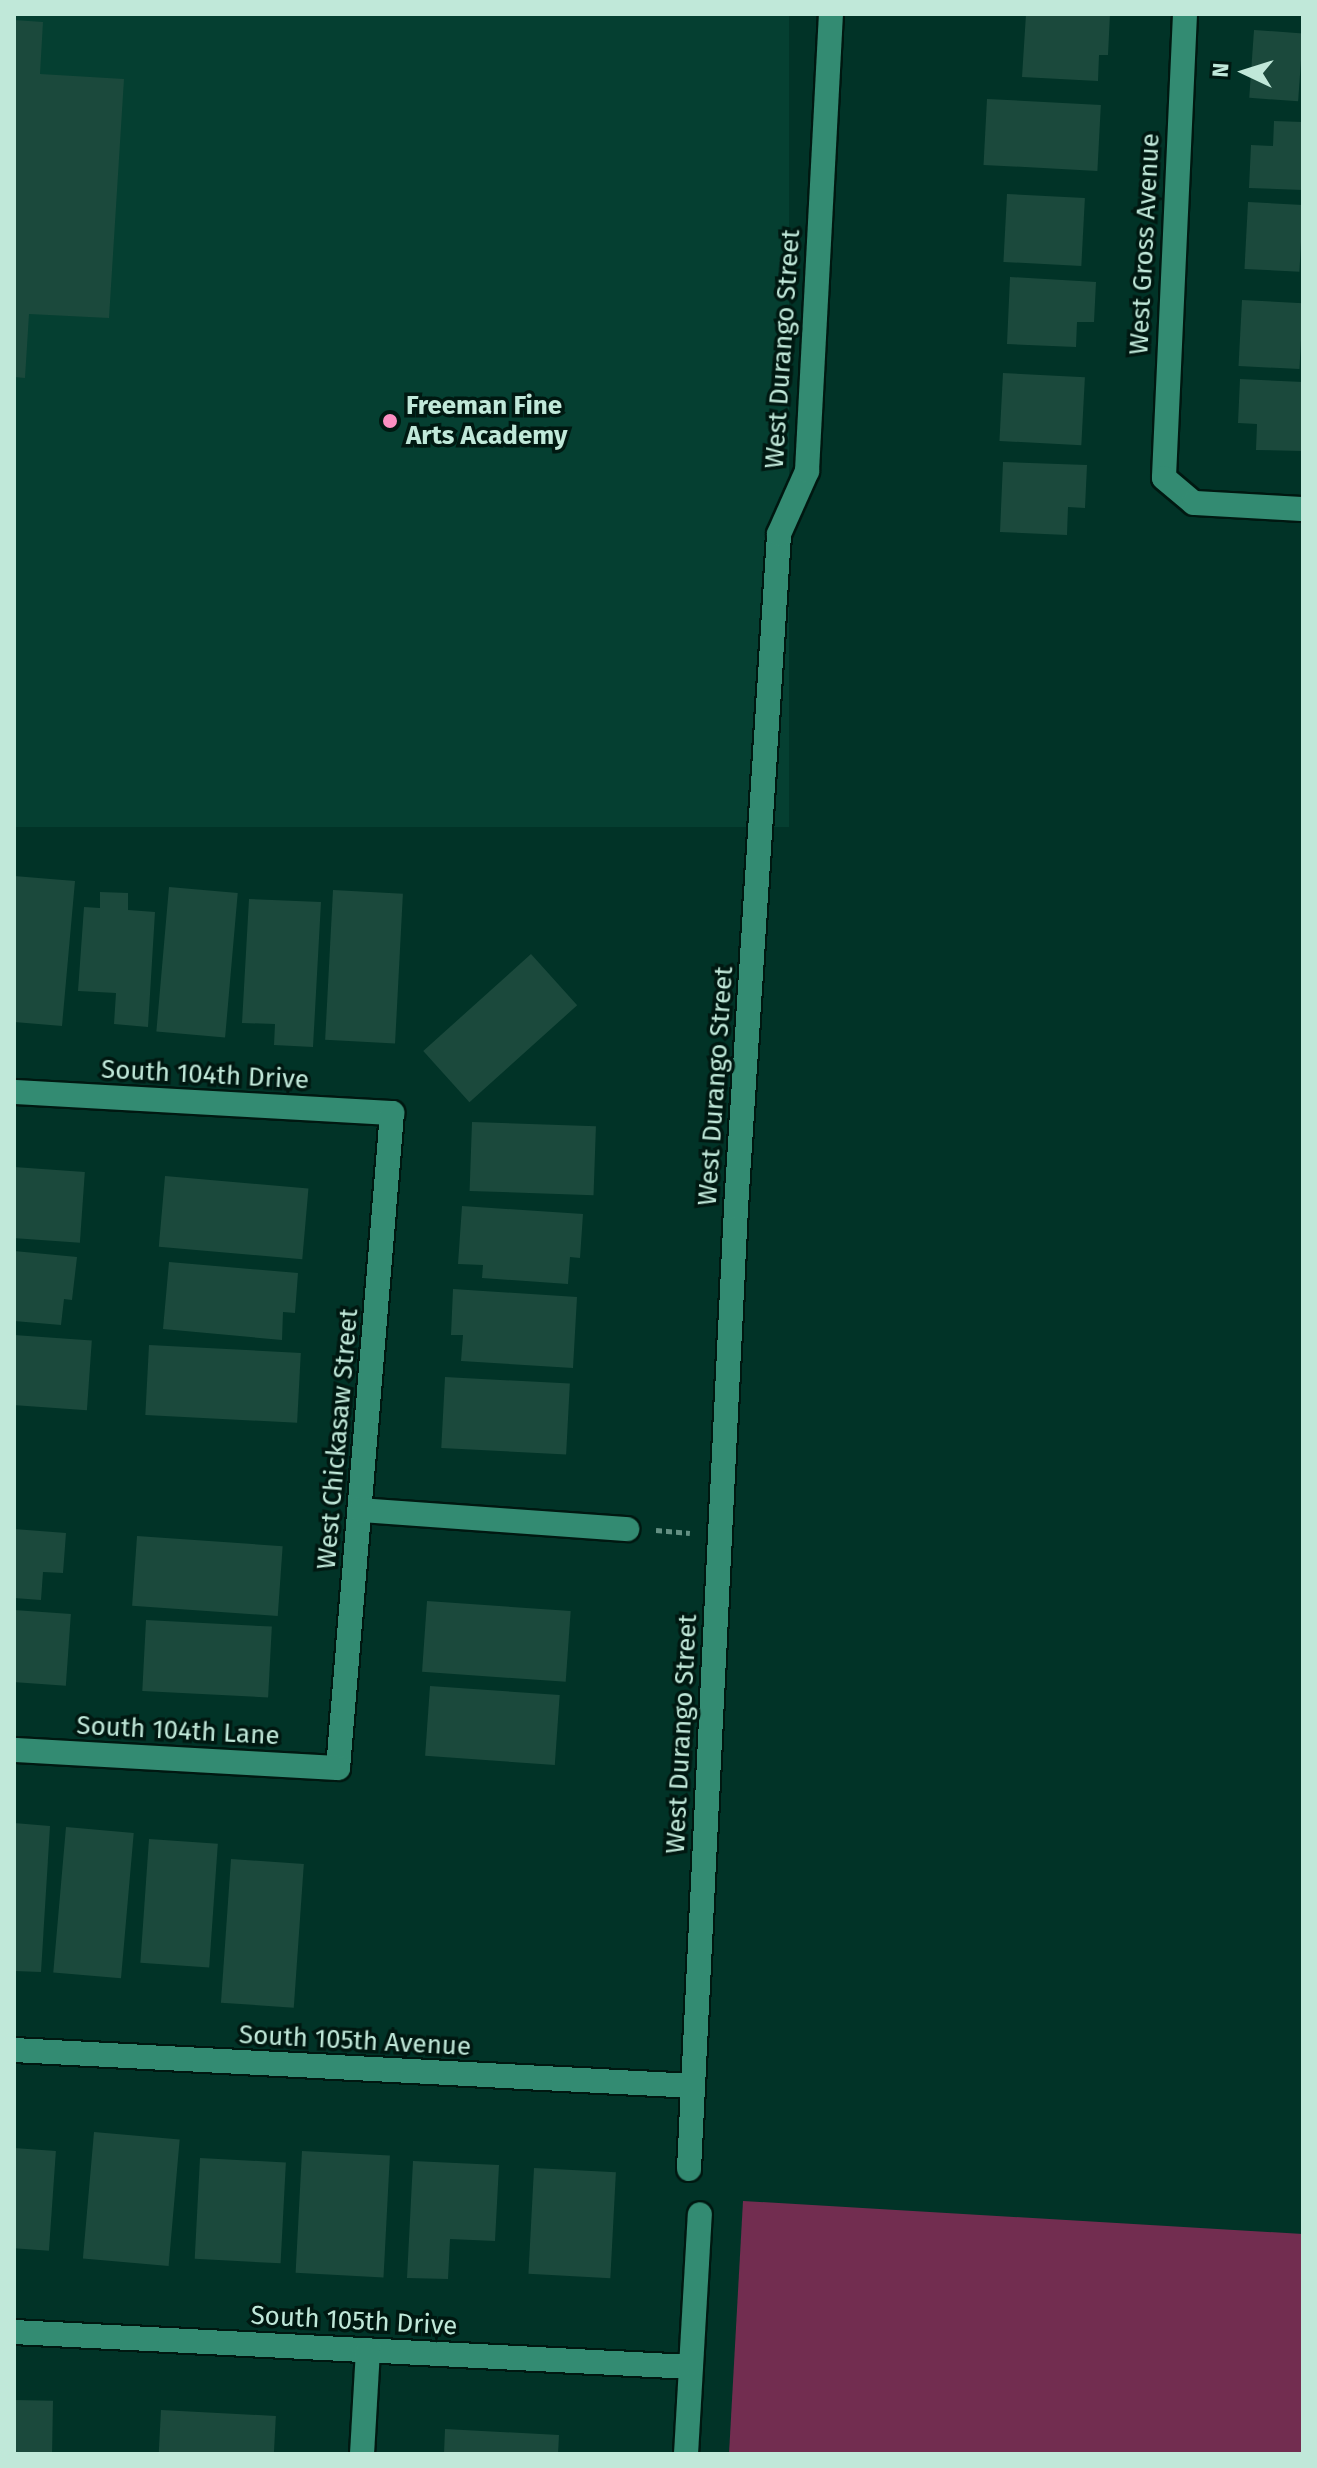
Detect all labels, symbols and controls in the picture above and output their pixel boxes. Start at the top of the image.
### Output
north arrow [1205,32,1285,112]
text: N [1207,62,1235,79]
street label: West Gross Avenue [1124,132,1166,356]
street label: West Durango Street [759,228,807,470]
place label: Freeman Fine Arts Academy [406,390,568,452]
marker: Freeman Fine Arts Academy [381,412,399,430]
street label: West Durango Street [692,965,740,1207]
street label: South 104th Drive [100,1054,310,1096]
street label: West Chickasaw Street [311,1307,365,1571]
street label: West Durango Street [660,1613,704,1855]
street label: South 104th Lane [76,1710,280,1752]
street label: South 105th Avenue [238,2019,472,2063]
street label: South 105th Drive [250,2300,458,2342]

